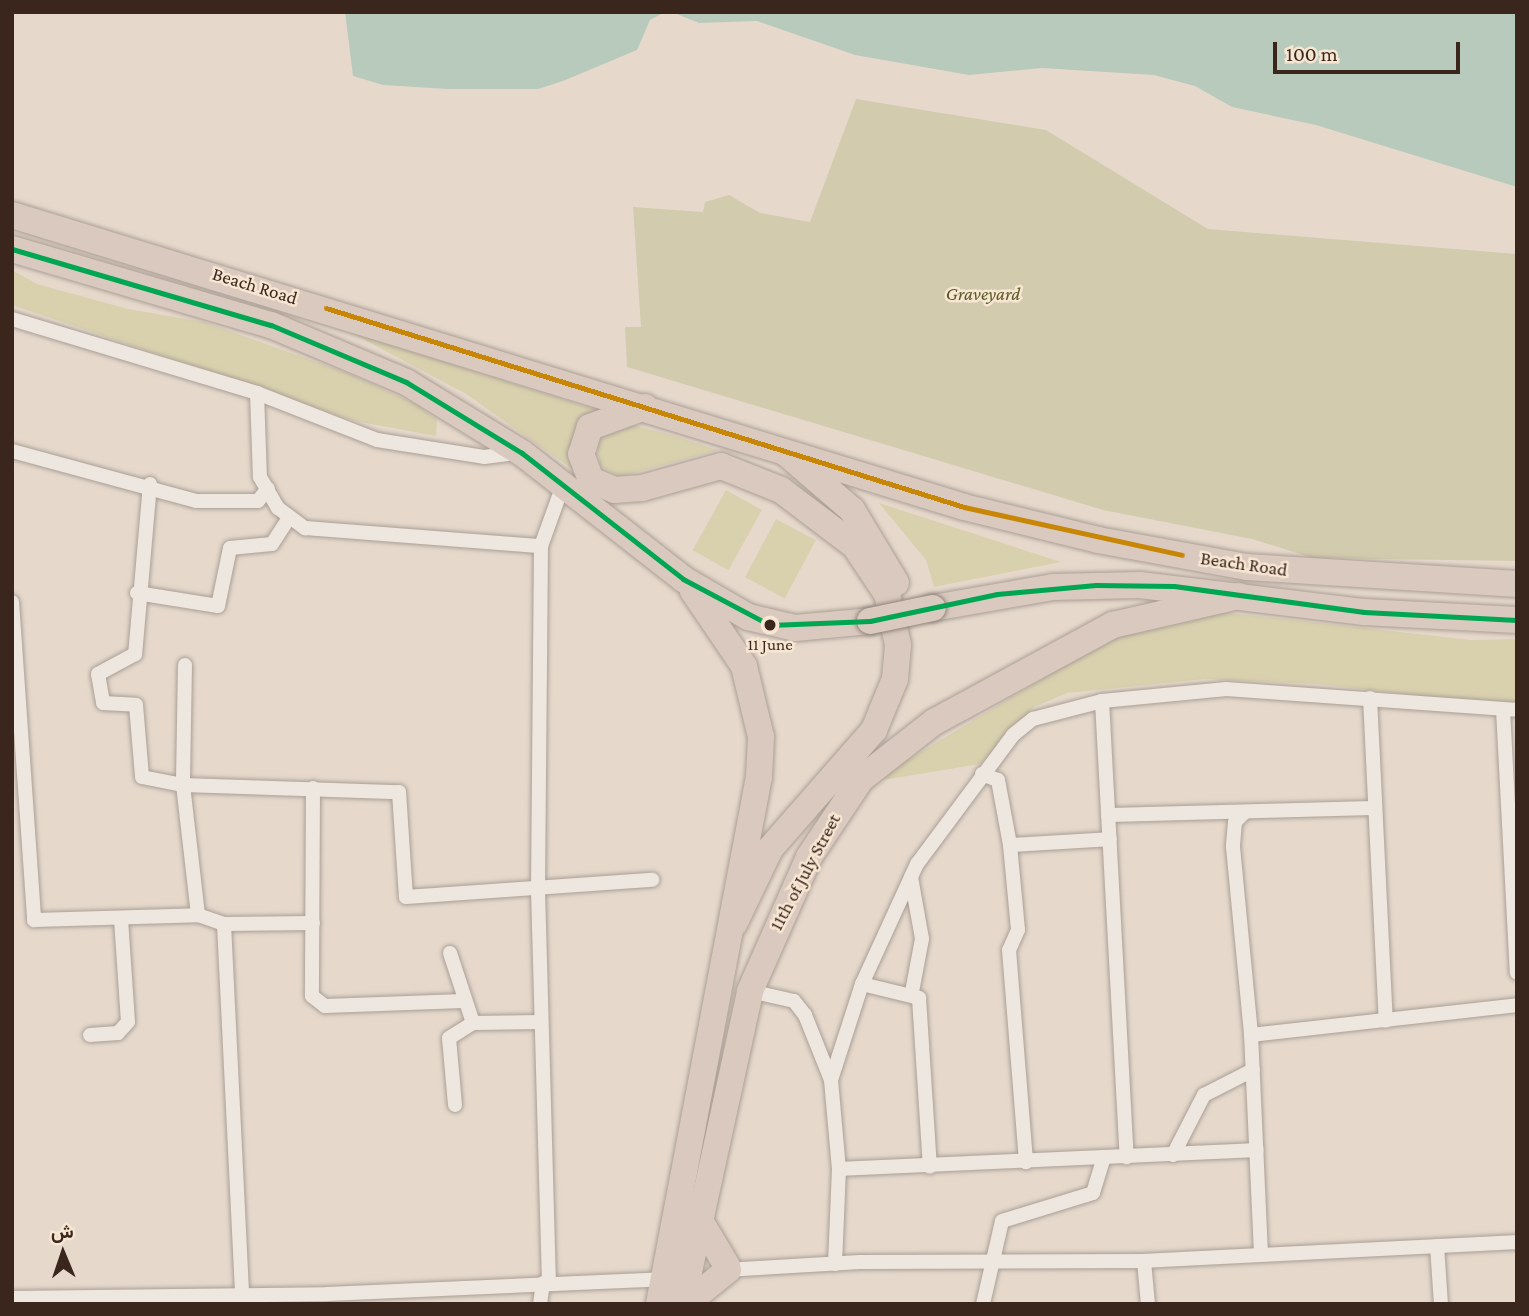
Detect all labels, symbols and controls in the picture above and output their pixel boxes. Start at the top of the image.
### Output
scale bar [1277,28,1464,72]
text: 100 m [1286,42,1338,66]
street label: Beach Road [210,262,300,310]
park label: Graveyard [946,283,1020,305]
street label: Beach Road [1199,547,1289,581]
marker: 11 June [763,618,777,632]
place label: 11 June [747,635,793,655]
street label: 11th of July Street [765,810,845,934]
north arrow [28,1218,98,1288]
text: ش [50,1221,74,1242]

